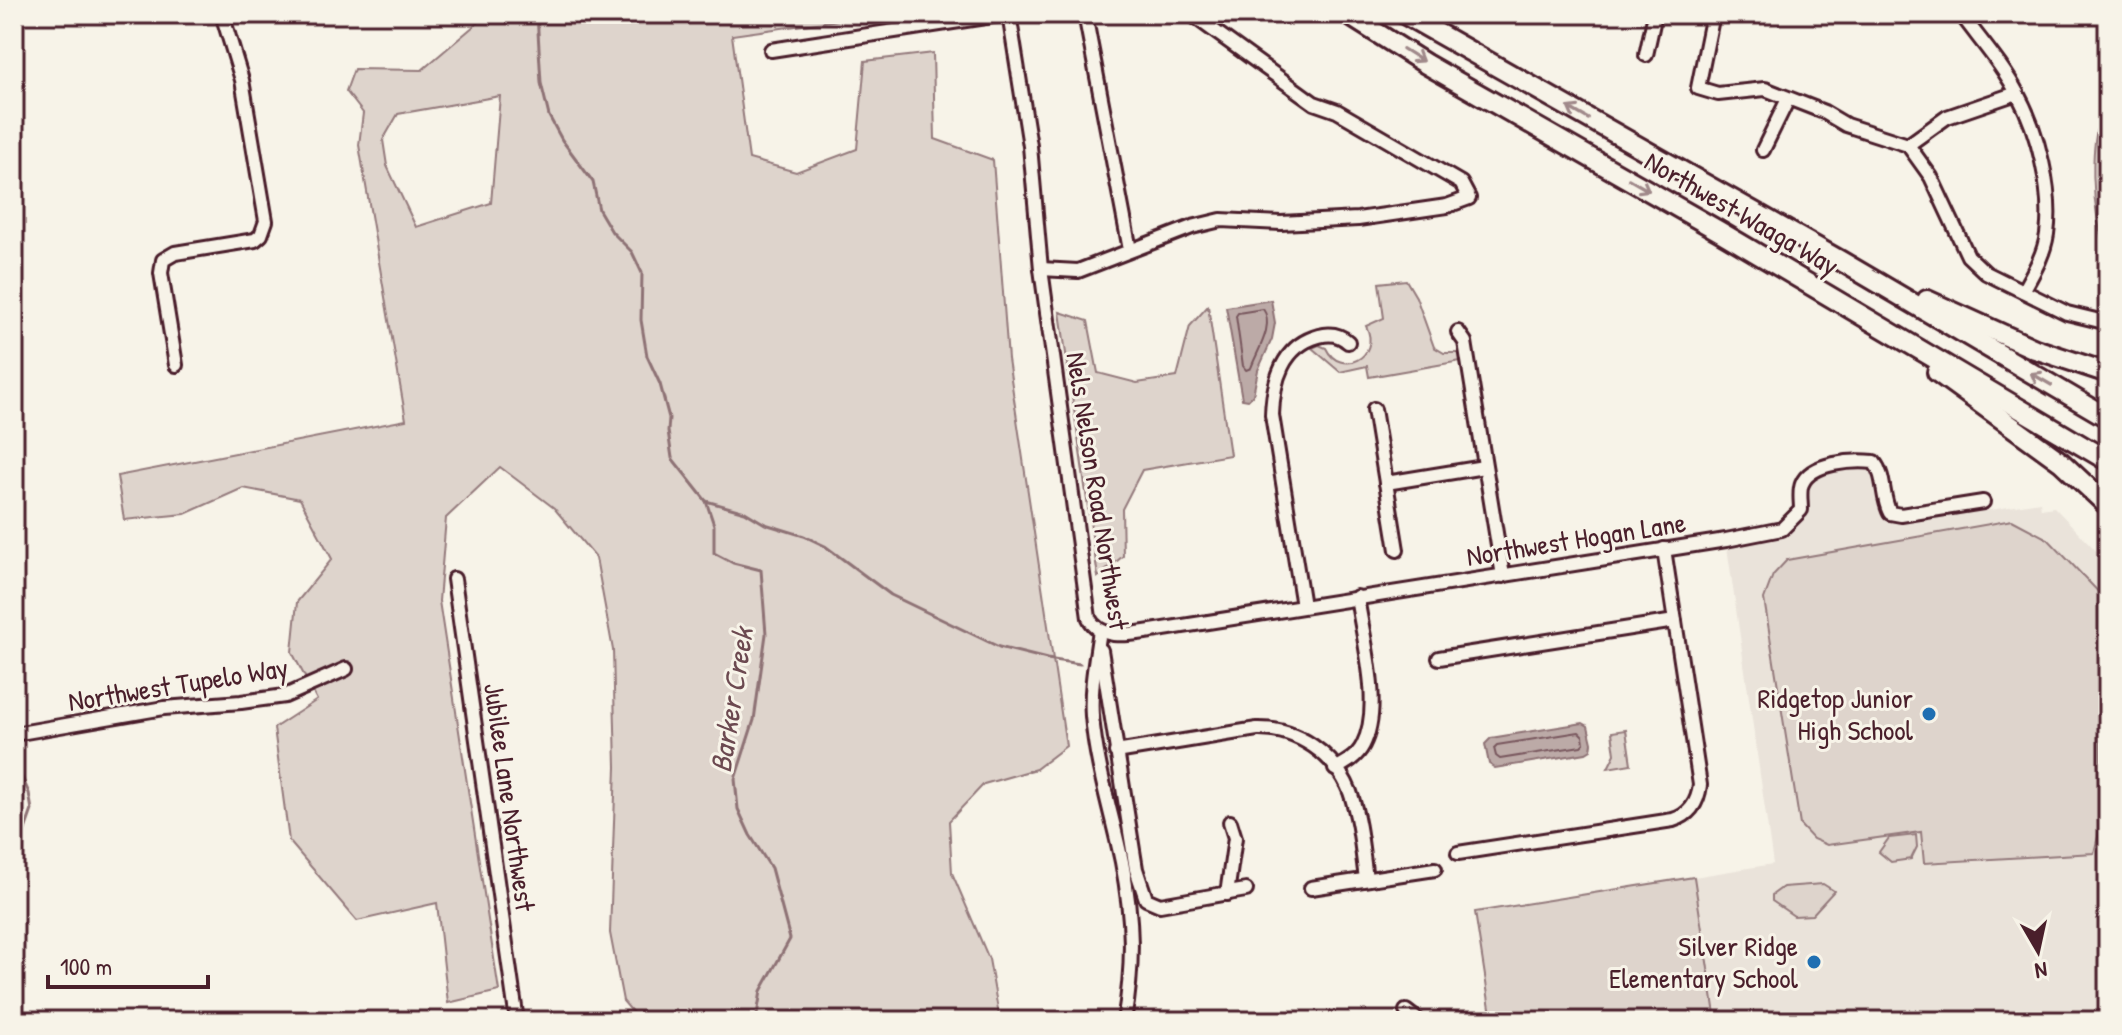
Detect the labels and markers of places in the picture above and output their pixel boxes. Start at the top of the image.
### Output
place label: Ridgetop Junior High School [1758,679,1914,749]
marker: Ridgetop Junior High School [1920,705,1938,723]
place label: Silver Ridge Elementary School [1609,927,1799,997]
marker: Silver Ridge Elementary School [1805,953,1823,971]

